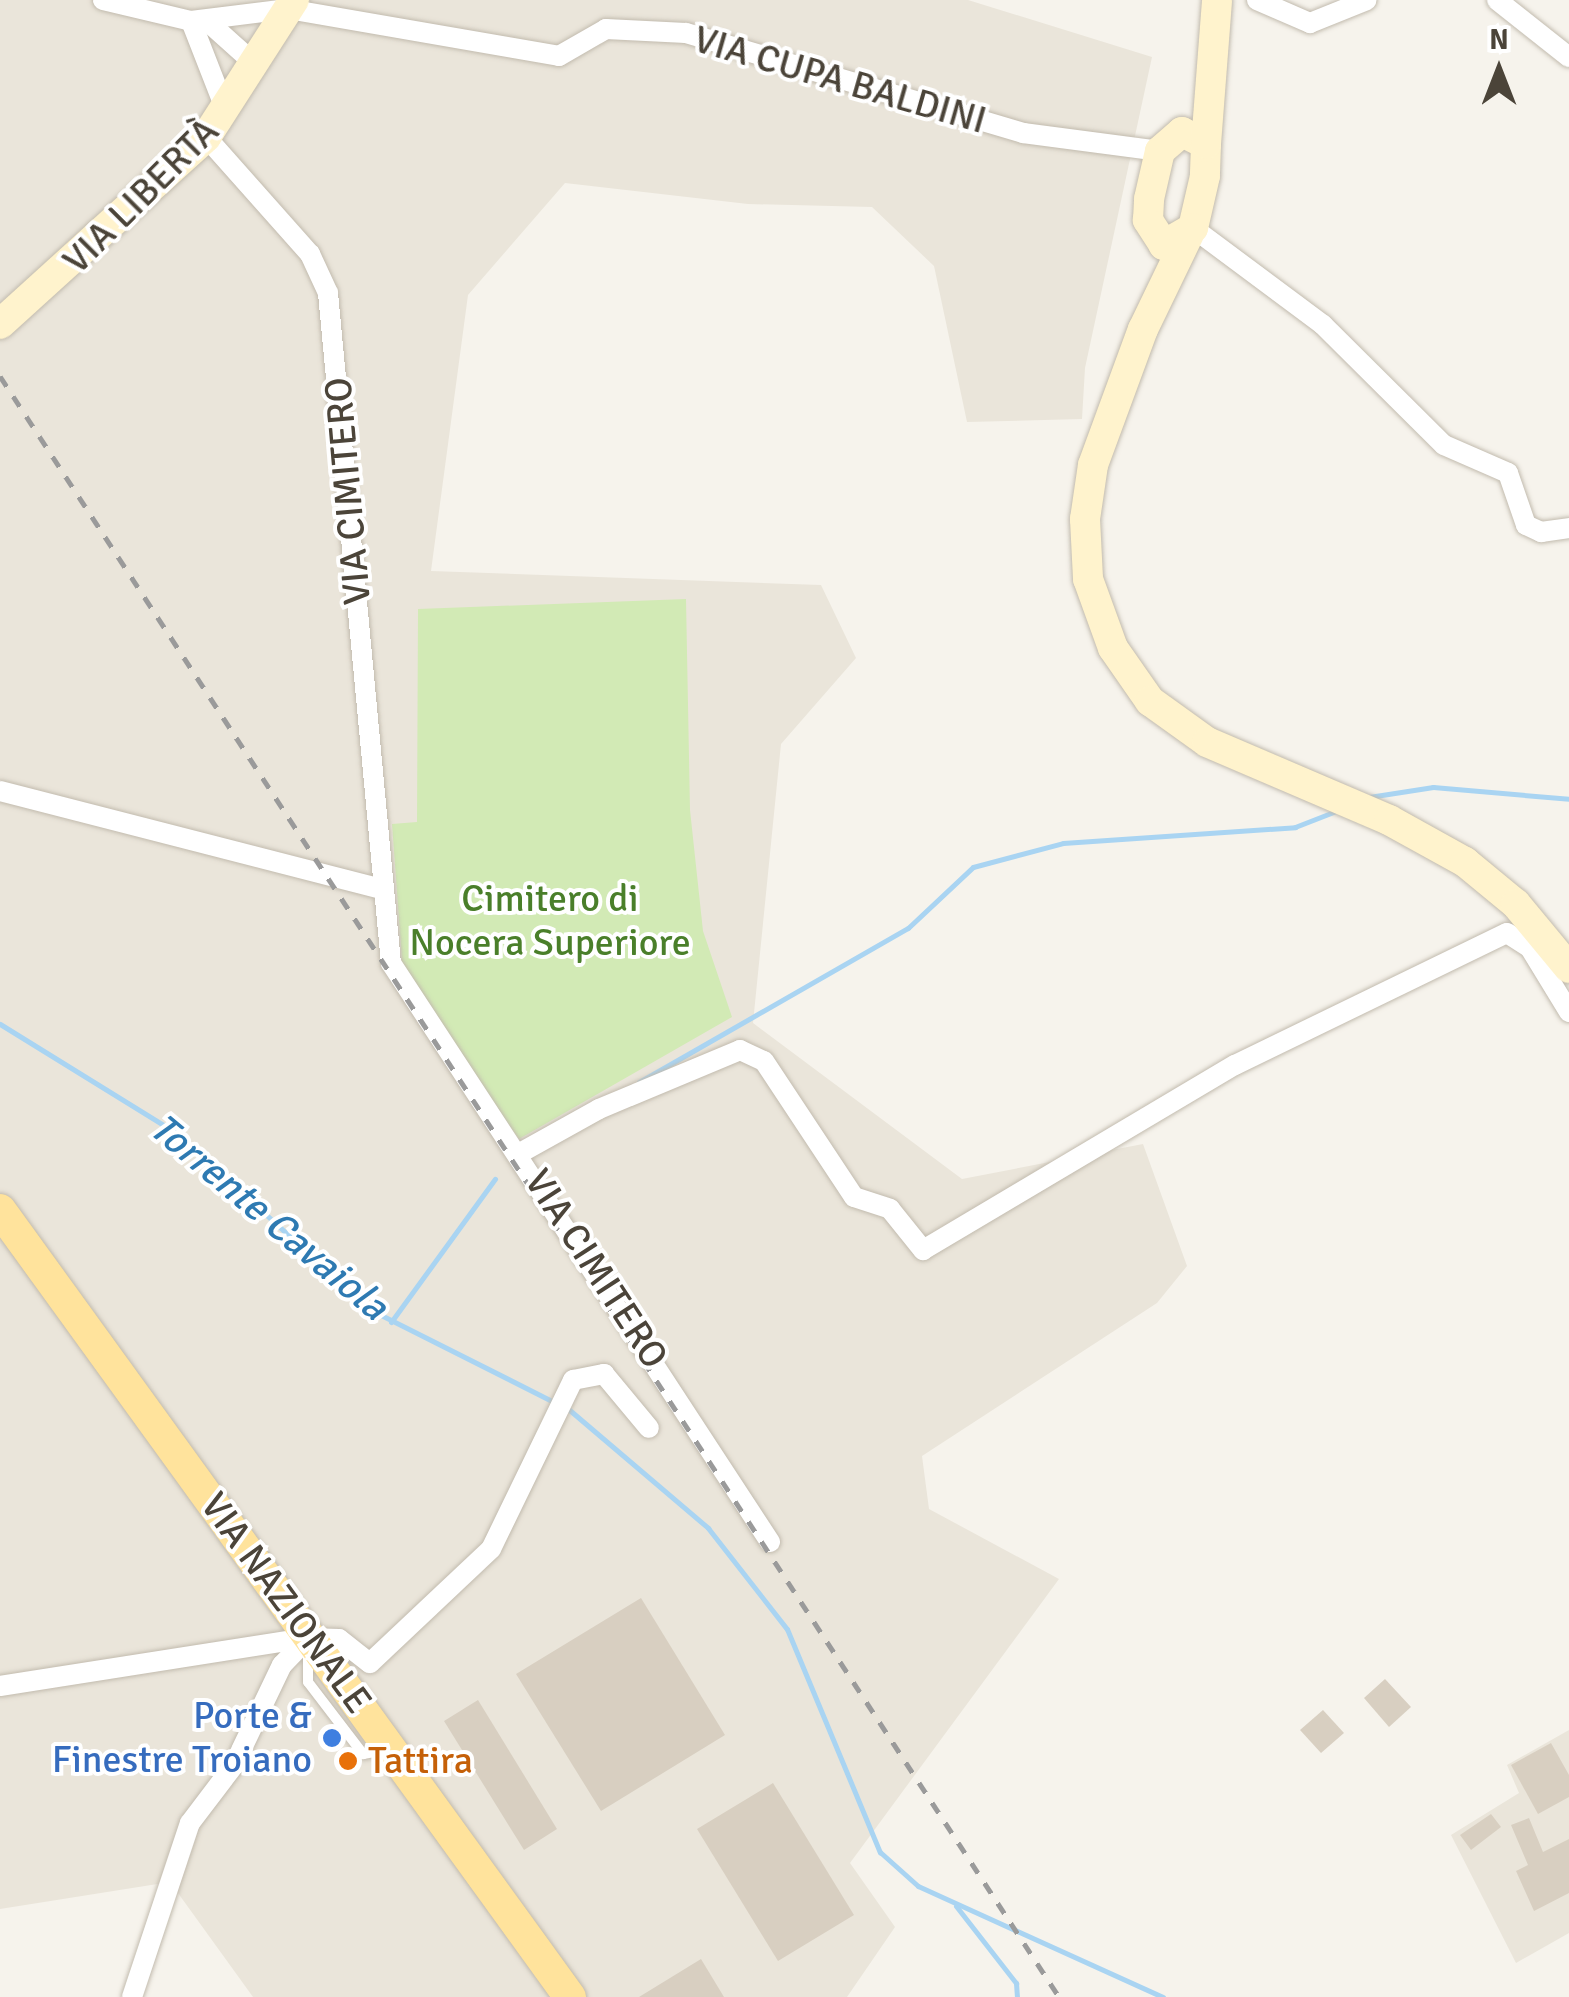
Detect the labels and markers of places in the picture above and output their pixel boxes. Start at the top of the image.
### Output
place label: Porte & Finestre Troiano [52,1693,312,1782]
marker: Porte & Finestre Troiano [321,1727,343,1749]
place label: Tattira [368,1738,473,1784]
marker: Tattira [337,1750,359,1772]

